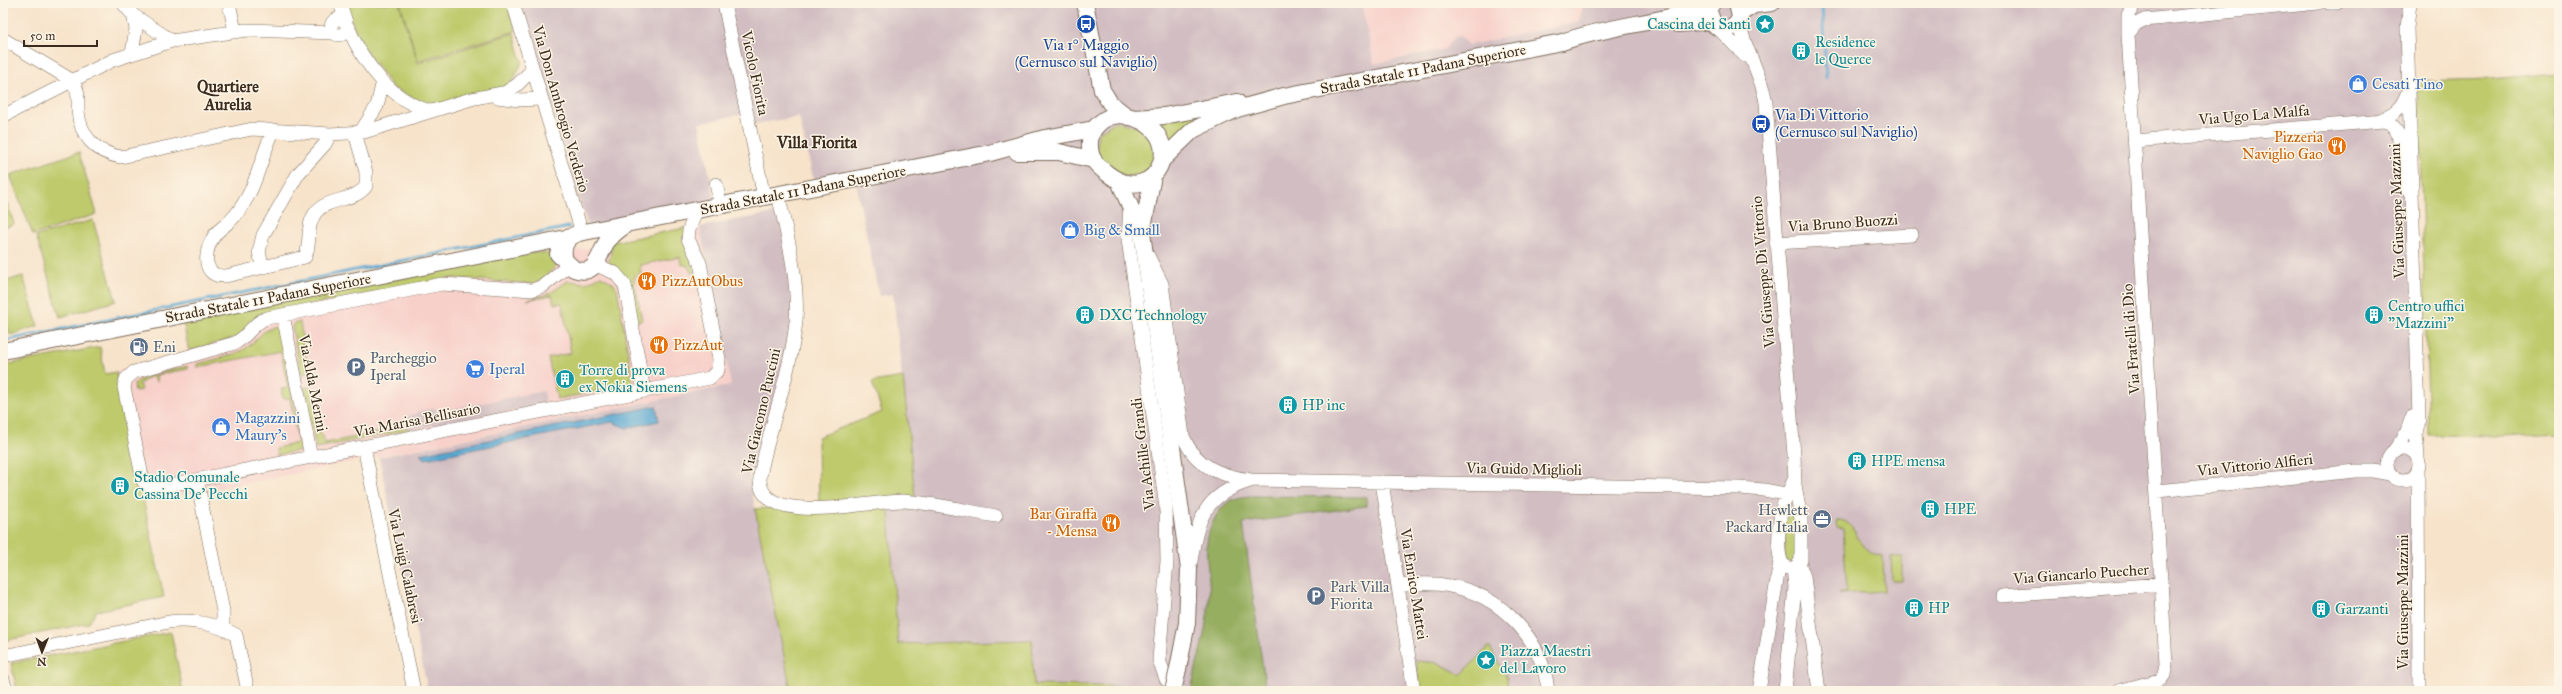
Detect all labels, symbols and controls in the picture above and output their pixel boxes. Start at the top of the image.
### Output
bus stop icon: Via 1° Maggio (Cernusco sul Naviglio) [1075,13,1097,35]
place icon: Cascina dei Santi [1754,13,1776,35]
place label: Cascina dei Santi [1647,15,1751,33]
scale bar [24,22,97,48]
street label: Via Don Ambrogio Verderio [528,23,593,195]
street label: Vicolo Fiorita [737,28,773,118]
text: 50 m [30,29,55,43]
place label: Residence le Querce [1815,33,1876,68]
place label: Via 1° Maggio (Cernusco sul Naviglio) [1015,36,1157,72]
street label: Strada Statale 11 Padana Superiore [1319,40,1527,98]
building icon: Residence le Querce [1790,40,1812,62]
shop icon: Cesati Tino [2347,73,2369,95]
place label: Cesati Tino [2372,75,2443,93]
district label: Quartiere Aurelia [197,77,259,114]
street label: Via Ugo La Malfa [2197,101,2311,129]
place label: Via Di Vittorio (Cernusco sul Naviglio) [1774,106,1918,142]
bus stop icon: Via Di Vittorio (Cernusco sul Naviglio) [1750,113,1772,135]
place label: Pizzeria Naviglio Gao [2242,128,2324,163]
district label: Villa Fiorita [776,133,858,152]
restaurant icon: Pizzeria Naviglio Gao [2326,135,2348,157]
street label: Via Giuseppe Mazzini [2386,143,2408,280]
street label: Strada Statale 11 Padana Superiore [699,161,907,219]
street label: Via Giuseppe Di Vittorio [1747,195,1779,350]
street label: Via Bruno Buozzi [1786,210,1899,236]
shop icon: Big & Small [1059,219,1081,241]
place label: Big & Small [1084,221,1161,239]
street label: Strada Statale 11 Padana Superiore [164,269,372,327]
restaurant icon: PizzAutObus [636,270,658,292]
place label: PizzAutObus [661,272,743,290]
street label: Via Fratelli di Dio [2118,283,2144,396]
place label: Centro uffici "Mazzini" [2388,297,2465,332]
building icon: DXC Technology [1074,304,1096,326]
building icon: Centro uffici "Mazzini" [2363,304,2385,326]
place label: DXC Technology [1099,306,1208,324]
street label: Via Alda Merini [295,332,331,433]
restaurant icon: PizzAut [648,334,670,356]
fuel station icon: Eni [128,336,150,358]
place label: PizzAut [673,336,724,354]
place label: Eni [153,338,176,356]
street label: Via Giacomo Puccini [738,346,784,477]
place label: Parcheggio Iperal [370,349,437,384]
parking icon: Parcheggio Iperal [345,356,367,378]
supermarket icon: Iperal [464,358,486,380]
place label: Iperal [489,360,526,378]
place label: Torre di prova ex Nokia Siemens [579,361,687,396]
building icon: Torre di prova ex Nokia Siemens [554,368,576,390]
building icon: HP inc [1277,394,1299,416]
place label: HP inc [1302,396,1345,414]
street label: Via Achille Grandi [1127,397,1159,512]
street label: Via Marisa Bellisario [351,399,482,441]
place label: Magazzini Maury's [235,409,300,444]
shop icon: Magazzini Maury's [210,416,232,438]
building icon: HPE mensa [1846,450,1868,472]
street label: Via Vittorio Alfieri [2195,450,2314,480]
place label: HPE mensa [1871,452,1946,470]
street label: Via Guido Miglioli [1465,459,1582,479]
place label: Stadio Comunale Cassina De' Pecchi [134,468,248,503]
building icon: Stadio Comunale Cassina De' Pecchi [109,475,131,497]
building icon: HPE [1919,498,1941,520]
place label: HPE [1944,500,1977,518]
place label: Hewlett Packard Italia [1725,501,1809,536]
place label: Bar Giraffa - Mensa [1030,505,1098,540]
street label: Via Luigi Calabresi [384,506,426,625]
office icon: Hewlett Packard Italia [1811,508,1833,530]
restaurant icon: Bar Giraffa - Mensa [1100,512,1122,534]
street label: Via Enrico Mattei [1396,526,1432,641]
street label: Via Giuseppe Mazzini [2394,534,2412,671]
street label: Via Giancarlo Puecher [2012,560,2150,588]
place label: Park Villa Fiorita [1330,578,1390,613]
parking icon: Park Villa Fiorita [1305,585,1327,607]
building icon: HP [1903,597,1925,619]
building icon: Garzanti [2310,598,2332,620]
place label: HP [1928,599,1950,617]
place label: Garzanti [2335,600,2389,618]
north arrow [22,632,62,672]
place label: Piazza Maestri del Lavoro [1500,642,1591,677]
place icon: Piazza Maestri del Lavoro [1475,649,1497,671]
text: N [36,655,47,668]

